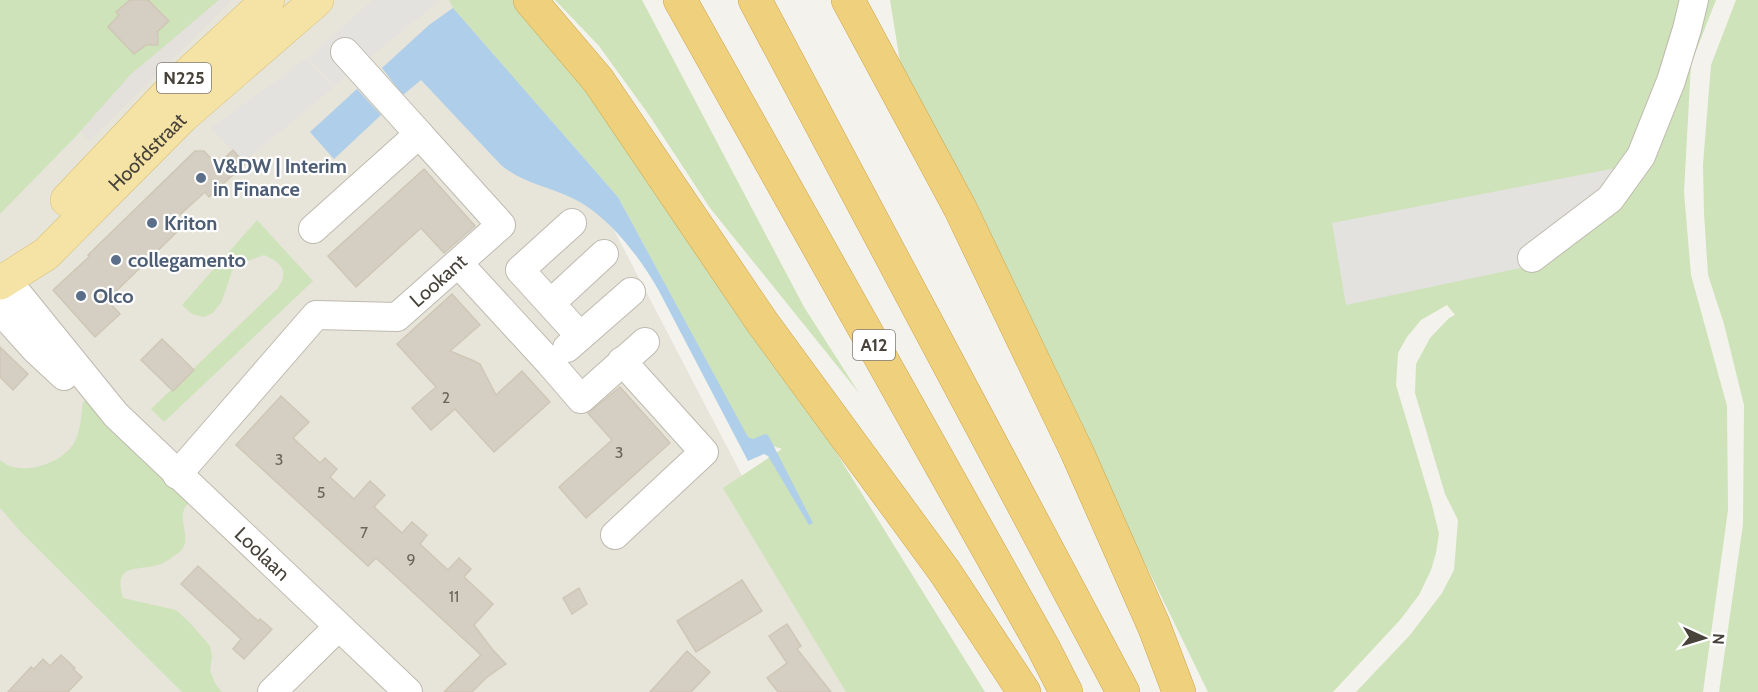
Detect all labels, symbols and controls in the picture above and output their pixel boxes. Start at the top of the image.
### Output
road number: N225 [157,63,211,93]
street label: Hoofdstraat [103,108,191,196]
place label: V&DW | Interim in Finance [213,154,347,201]
marker: V&DW | Interim in Finance [194,171,208,185]
place label: Kriton [164,211,217,235]
marker: Kriton [145,216,159,230]
place label: collegamento [128,248,246,272]
street label: Lookant [405,249,472,312]
marker: collegamento [109,253,123,267]
place label: Olco [93,284,134,308]
marker: Olco [74,289,88,303]
road number: A12 [853,330,895,360]
house number: 2 [442,388,450,407]
house number: 3 [615,443,623,462]
house number: 3 [275,450,283,469]
house number: 5 [317,483,325,502]
street label: Loolaan [230,522,295,586]
house number: 7 [360,523,368,542]
house number: 9 [406,550,416,569]
house number: 11 [449,587,459,606]
north arrow [1674,608,1734,668]
text: N [1709,633,1728,645]

